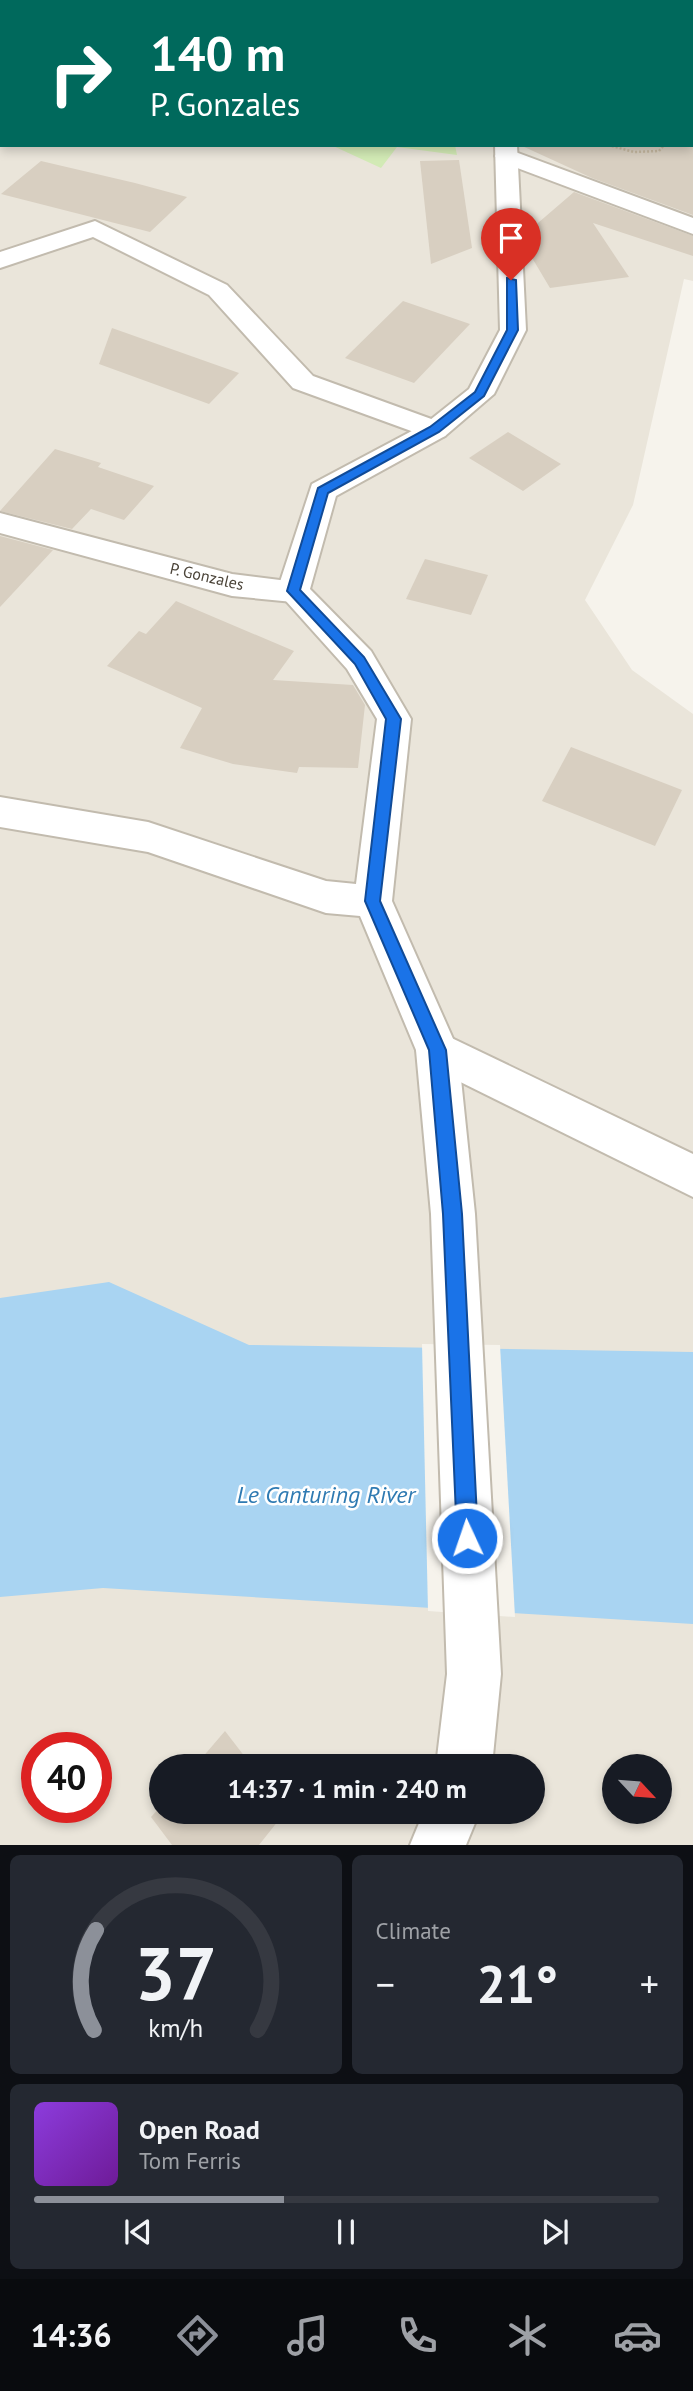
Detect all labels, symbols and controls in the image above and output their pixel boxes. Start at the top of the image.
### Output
text: 140 m [150,21,285,85]
icon: right [35,28,126,119]
text: P. Gonzales [150,83,300,125]
pin [481,208,541,280]
icon: arrive [492,219,530,257]
street label: P. Gonzales [168,558,246,594]
water label: Le Canturing River [237,1479,417,1510]
position arrow [430,1501,504,1575]
speed limit sign: 40 [21,1732,112,1823]
north arrow [602,1754,672,1824]
map controls [602,1754,672,1824]
text: 14:37 · 1 min · 240 m [227,1772,467,1805]
text: Climate [376,1916,451,1945]
text: 37 [134,1927,217,2021]
text: 21° [476,1950,558,2017]
text: − [376,1959,395,2008]
text: + [640,1959,659,2008]
text: km/h [148,2012,203,2044]
text: Open Road [139,2113,260,2146]
text: Tom Ferris [139,2146,241,2175]
icon: previous [119,2213,157,2251]
icon: pause [327,2213,365,2251]
icon: next [536,2213,574,2251]
icon: directions [173,2311,222,2360]
icon: music [283,2311,332,2360]
icon: phone [393,2311,442,2360]
icon: climate [503,2311,552,2360]
icon: car [613,2311,662,2360]
text: 14:36 [31,2314,112,2356]

